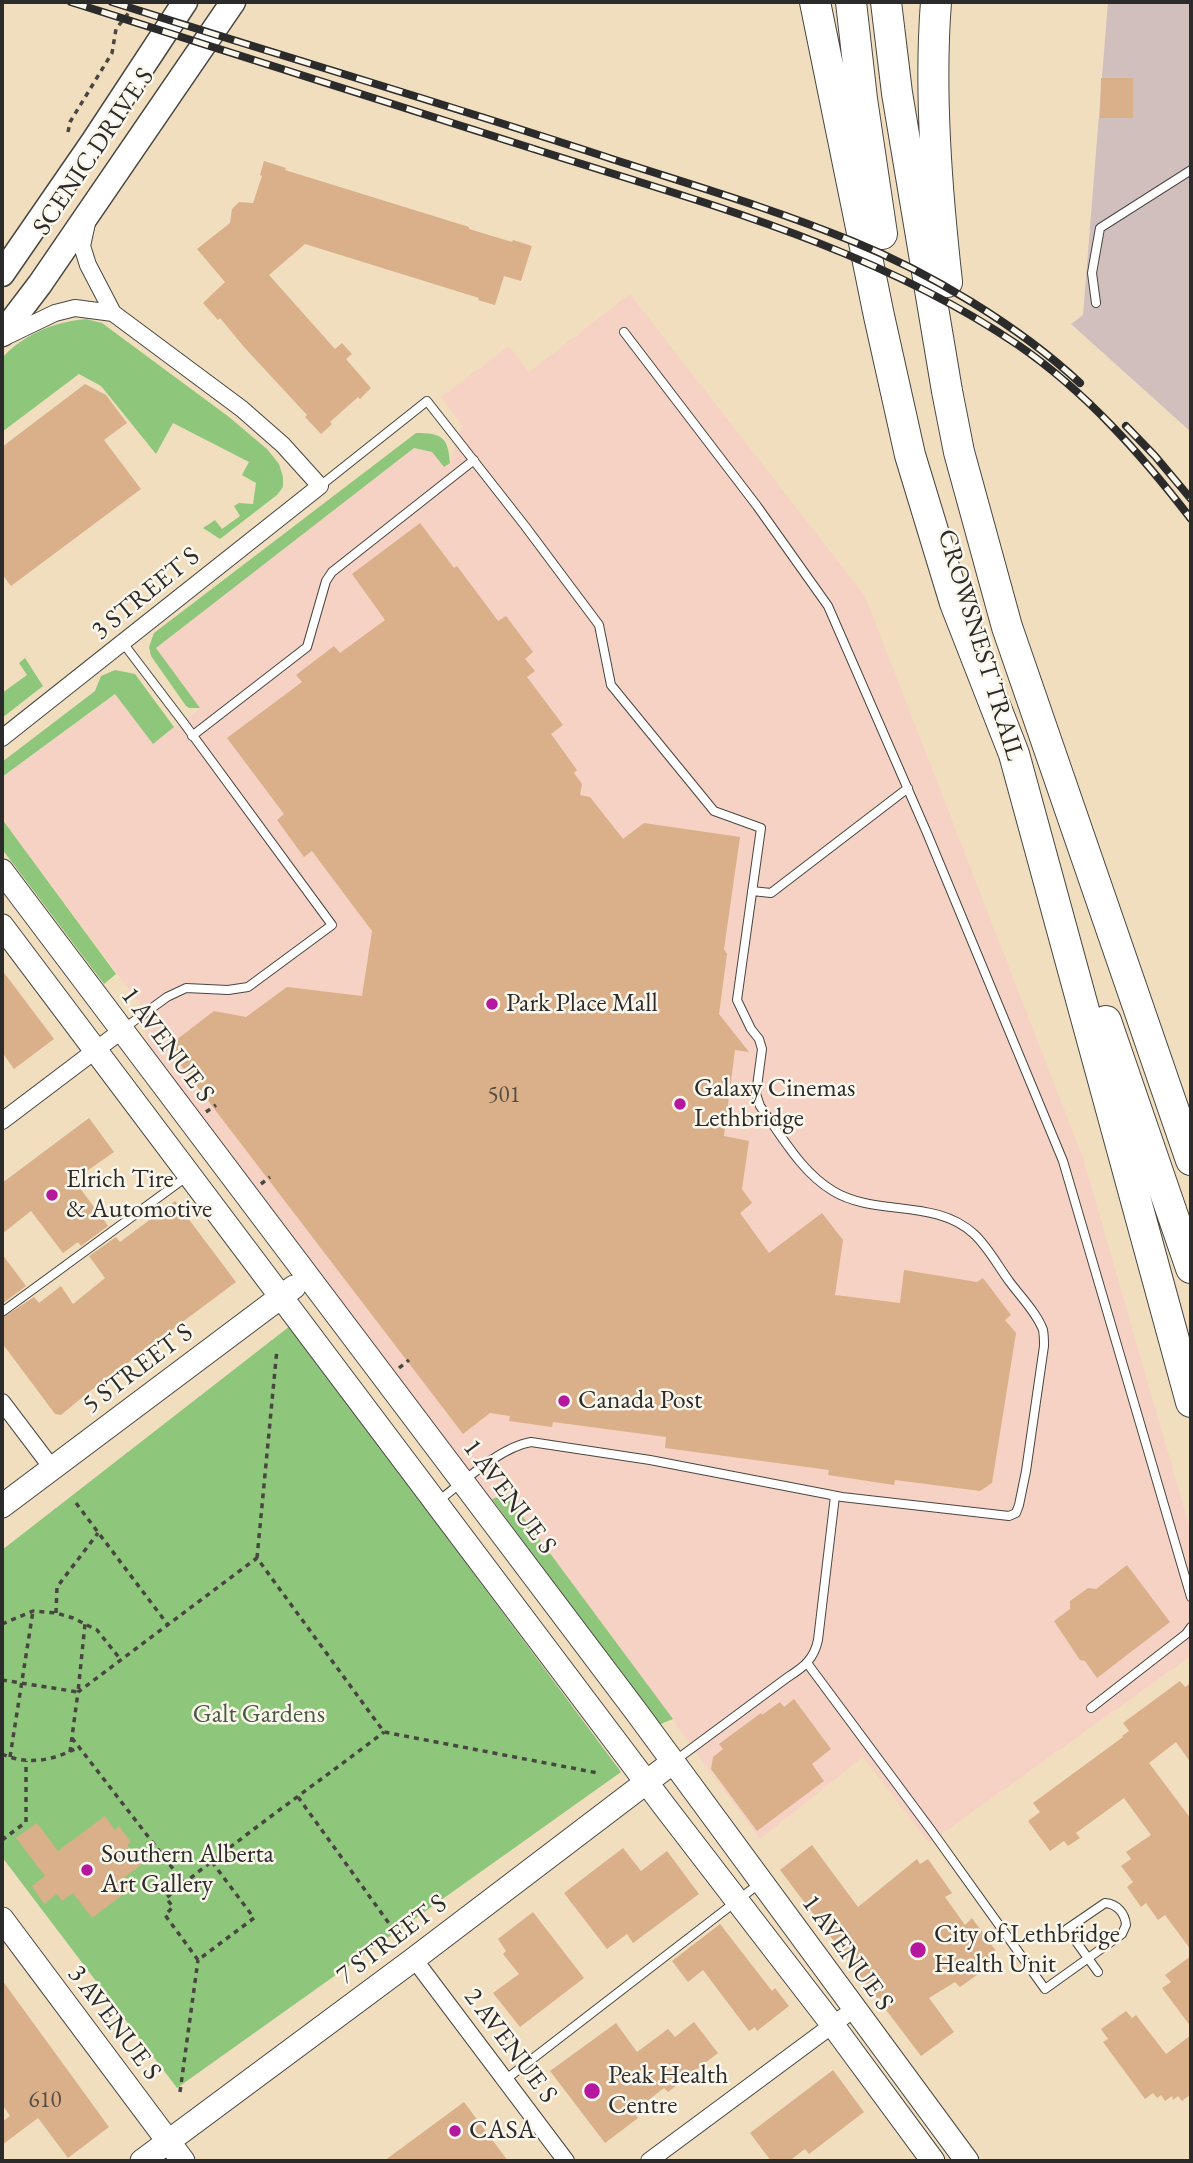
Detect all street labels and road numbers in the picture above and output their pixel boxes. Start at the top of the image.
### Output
street label: SCENIC DRIVE S [27,63,161,241]
street label: CROWSNEST TRAIL [930,526,1030,764]
street label: 3 STREET S [86,541,206,647]
street label: 1 AVENUE S [114,981,220,1109]
street label: 5 STREET S [77,1317,199,1421]
street label: 1 AVENUE S [456,1433,562,1561]
street label: 7 STREET S [331,1888,453,1992]
street label: 1 AVENUE S [794,1889,900,2017]
street label: 3 AVENUE S [61,1959,167,2087]
street label: 2 AVENUE S [457,1982,563,2110]

